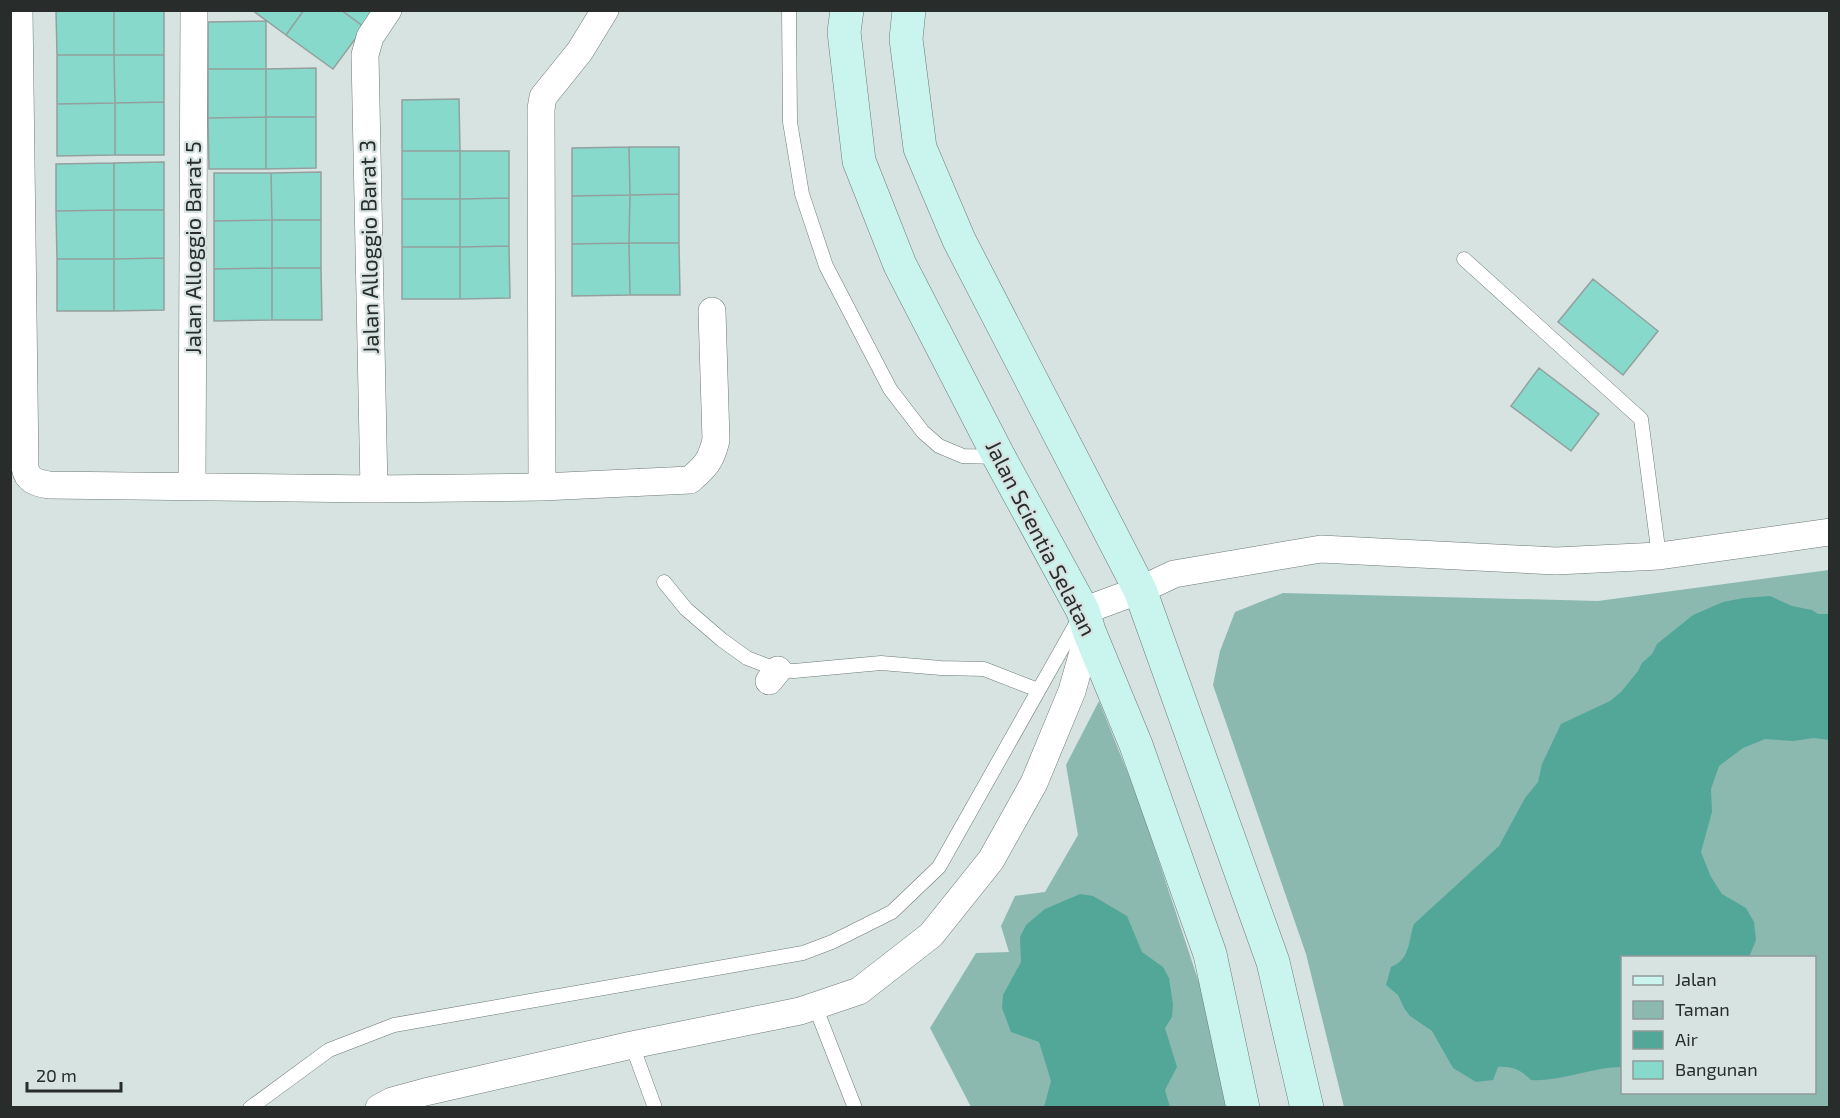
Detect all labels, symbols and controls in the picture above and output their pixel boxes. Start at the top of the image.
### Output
street label: Jalan Alloggio Barat 3 [353,140,383,354]
street label: Jalan Alloggio Barat 5 [179,141,205,355]
street label: Jalan Scientia Selatan [981,435,1102,640]
legend [1621,956,1816,1094]
text: Jalan [1675,968,1717,990]
text: Taman [1675,998,1730,1020]
text: Air [1675,1028,1698,1050]
scale bar [27,1055,122,1093]
text: Bangunan [1675,1058,1758,1080]
text: 20 m [36,1064,77,1086]

